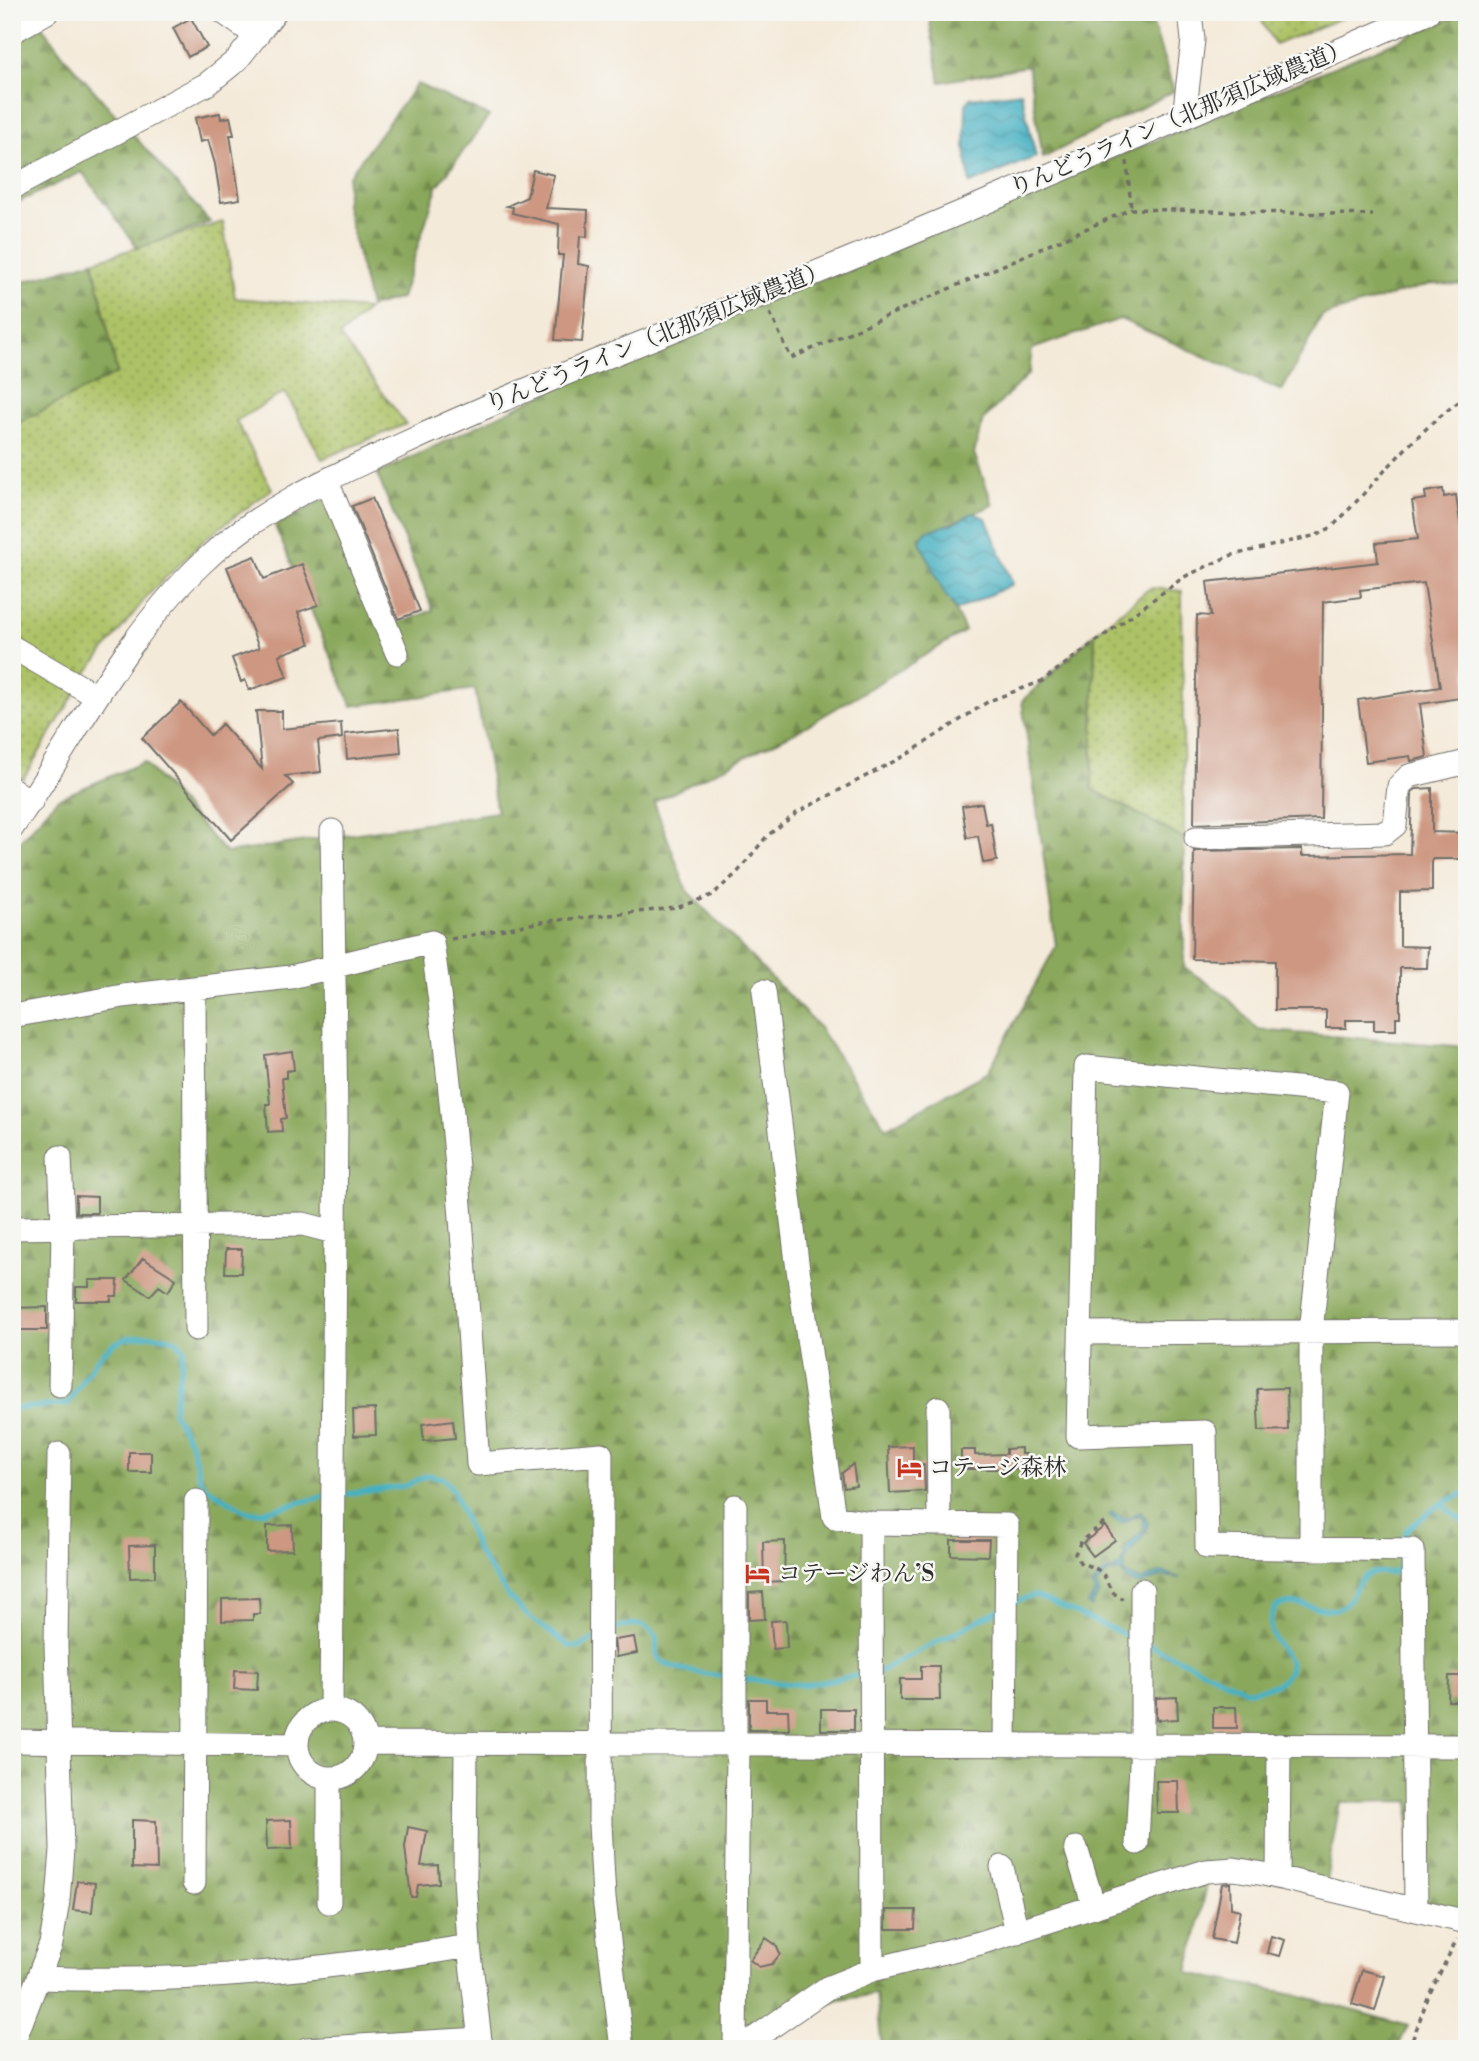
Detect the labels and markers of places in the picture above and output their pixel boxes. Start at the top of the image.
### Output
hotel icon: コテージ森林 [895,1454,923,1482]
place label: コテージ森林 [929,1454,1067,1482]
hotel icon: コテージわん’S [744,1560,772,1588]
place label: コテージわん’S [778,1560,935,1588]

